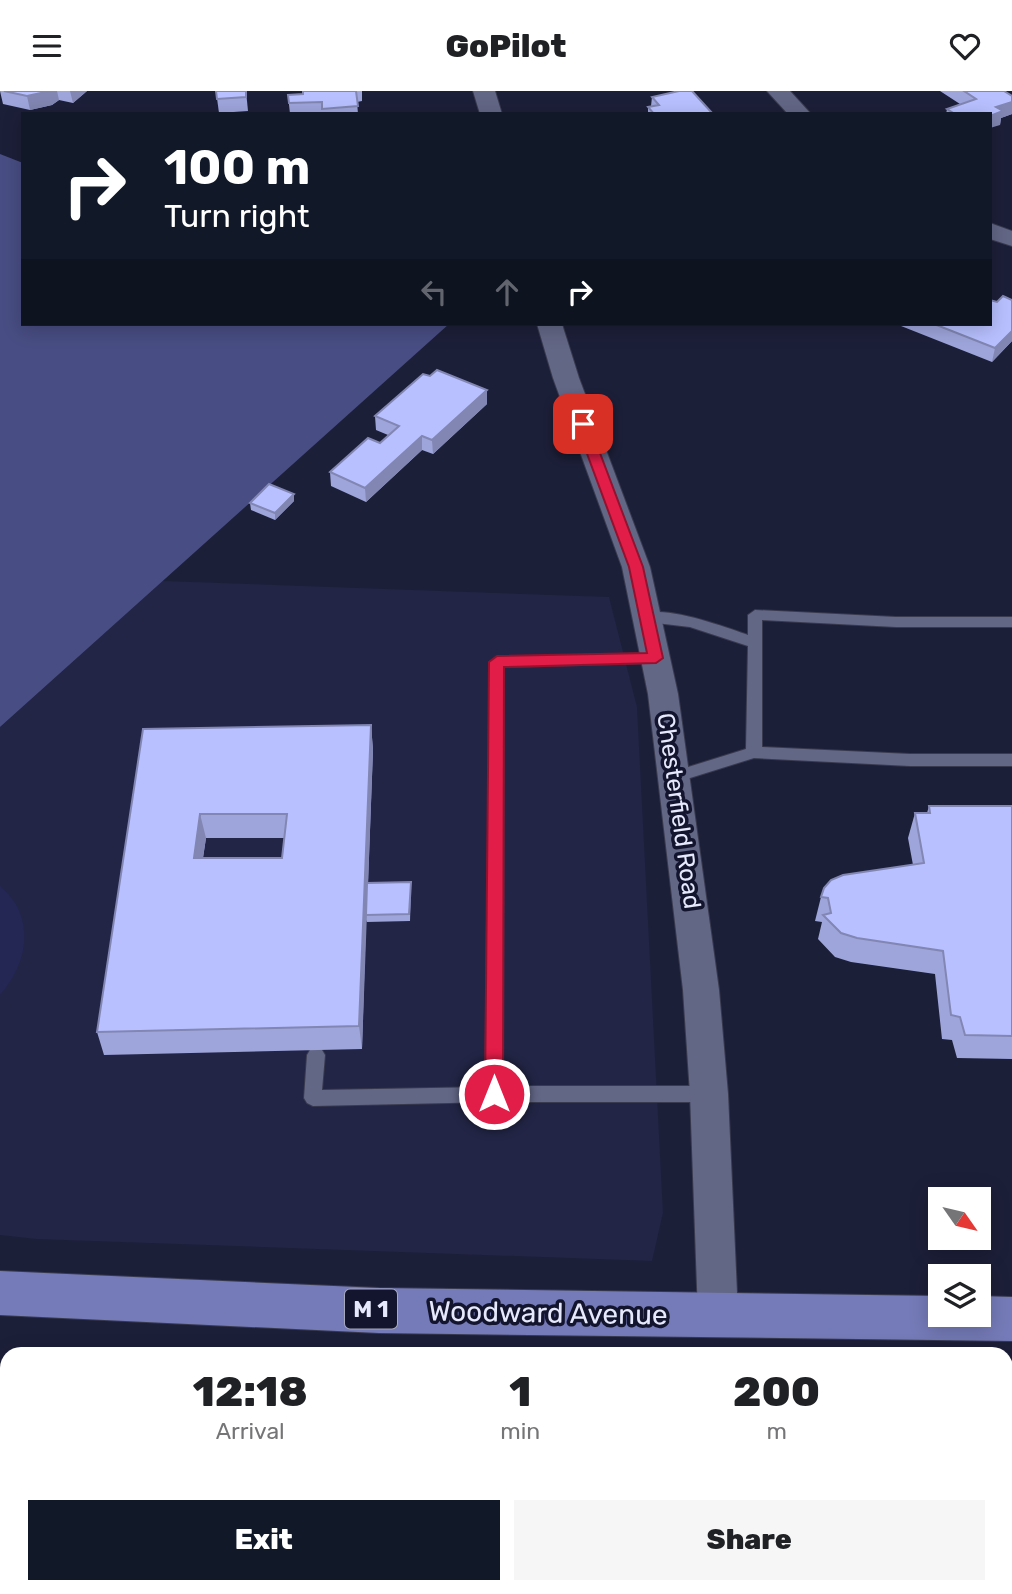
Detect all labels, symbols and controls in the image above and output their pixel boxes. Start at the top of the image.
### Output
icon: menu [28,27,66,65]
text: GoPilot [445,27,567,65]
icon: heart [946,27,984,65]
text: 100 m [164,138,310,196]
icon: right [49,140,140,231]
text: Turn right [164,197,309,235]
icon: left [415,273,453,311]
icon: ahead [488,273,526,311]
icon: right [561,273,599,311]
pin [553,394,613,454]
icon: arrive [564,405,602,443]
street label: Chesterfield Road [651,711,707,911]
position arrow [457,1057,531,1131]
north arrow [928,1187,990,1249]
map controls [928,1187,991,1327]
button: layers [928,1264,991,1327]
road number: M 1 [345,1289,397,1329]
street label: Woodward Avenue [428,1294,668,1332]
text: 12:18 [193,1367,308,1417]
text: 1 [509,1367,531,1417]
text: 200 [733,1367,820,1417]
text: Arrival [216,1417,285,1445]
text: min [500,1417,540,1445]
text: m [766,1417,787,1445]
button: Exit [28,1500,500,1580]
button: Share [514,1500,985,1580]

